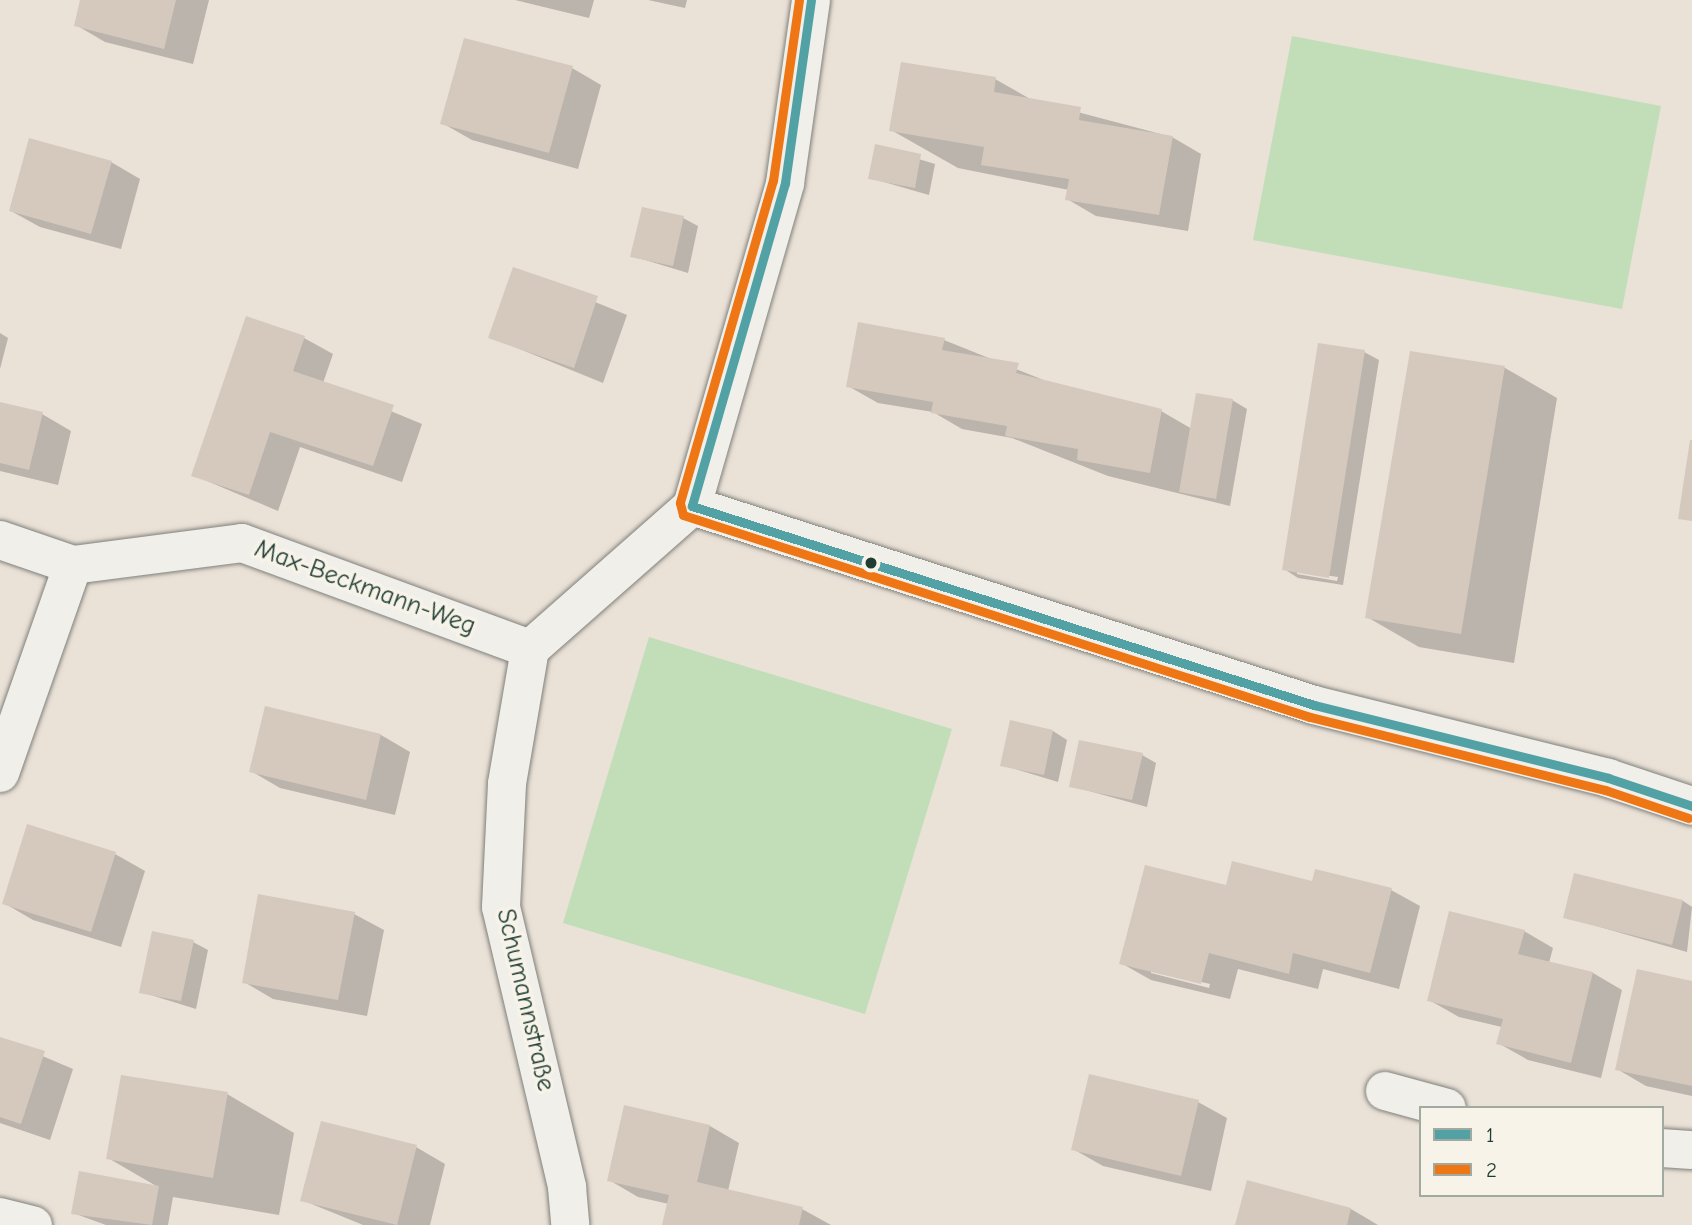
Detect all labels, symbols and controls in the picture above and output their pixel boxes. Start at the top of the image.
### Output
street label: Max-Beckmann-Weg [250,533,480,643]
unlabelled marker [864,556,878,570]
street label: Schumannstraße [489,906,561,1094]
legend [1419,1106,1664,1197]
text: 1 [1486,1123,1494,1147]
text: 2 [1486,1158,1497,1182]

